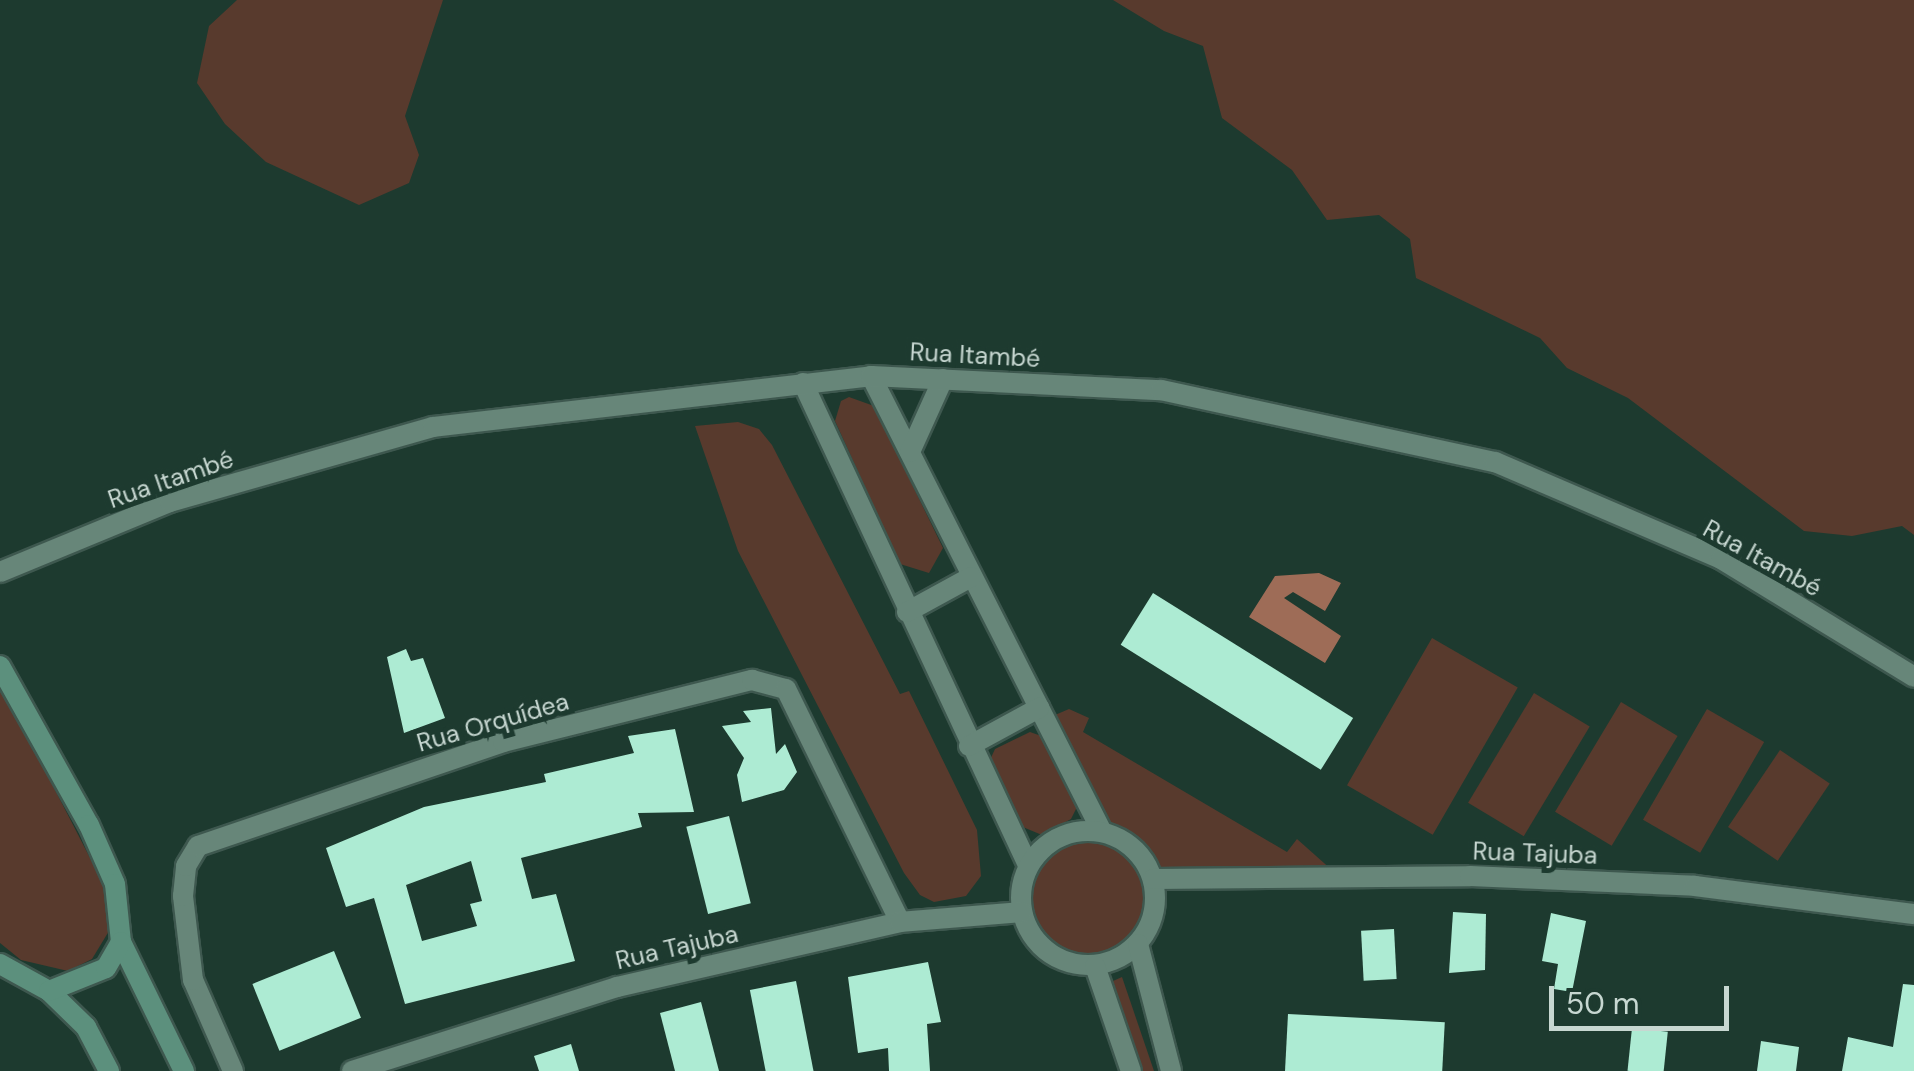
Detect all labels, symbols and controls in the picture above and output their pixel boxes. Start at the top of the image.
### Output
street label: Rua Itambé [909,338,1041,374]
street label: Rua Itambé [104,445,238,515]
street label: Rua Itambé [1698,514,1826,604]
street label: Rua Orquídea [414,687,572,759]
street label: Rua Tajuba [1472,837,1598,871]
street label: Rua Tajuba [613,919,741,977]
scale bar [1554,966,1734,1028]
text: 50 m [1566,984,1640,1023]

